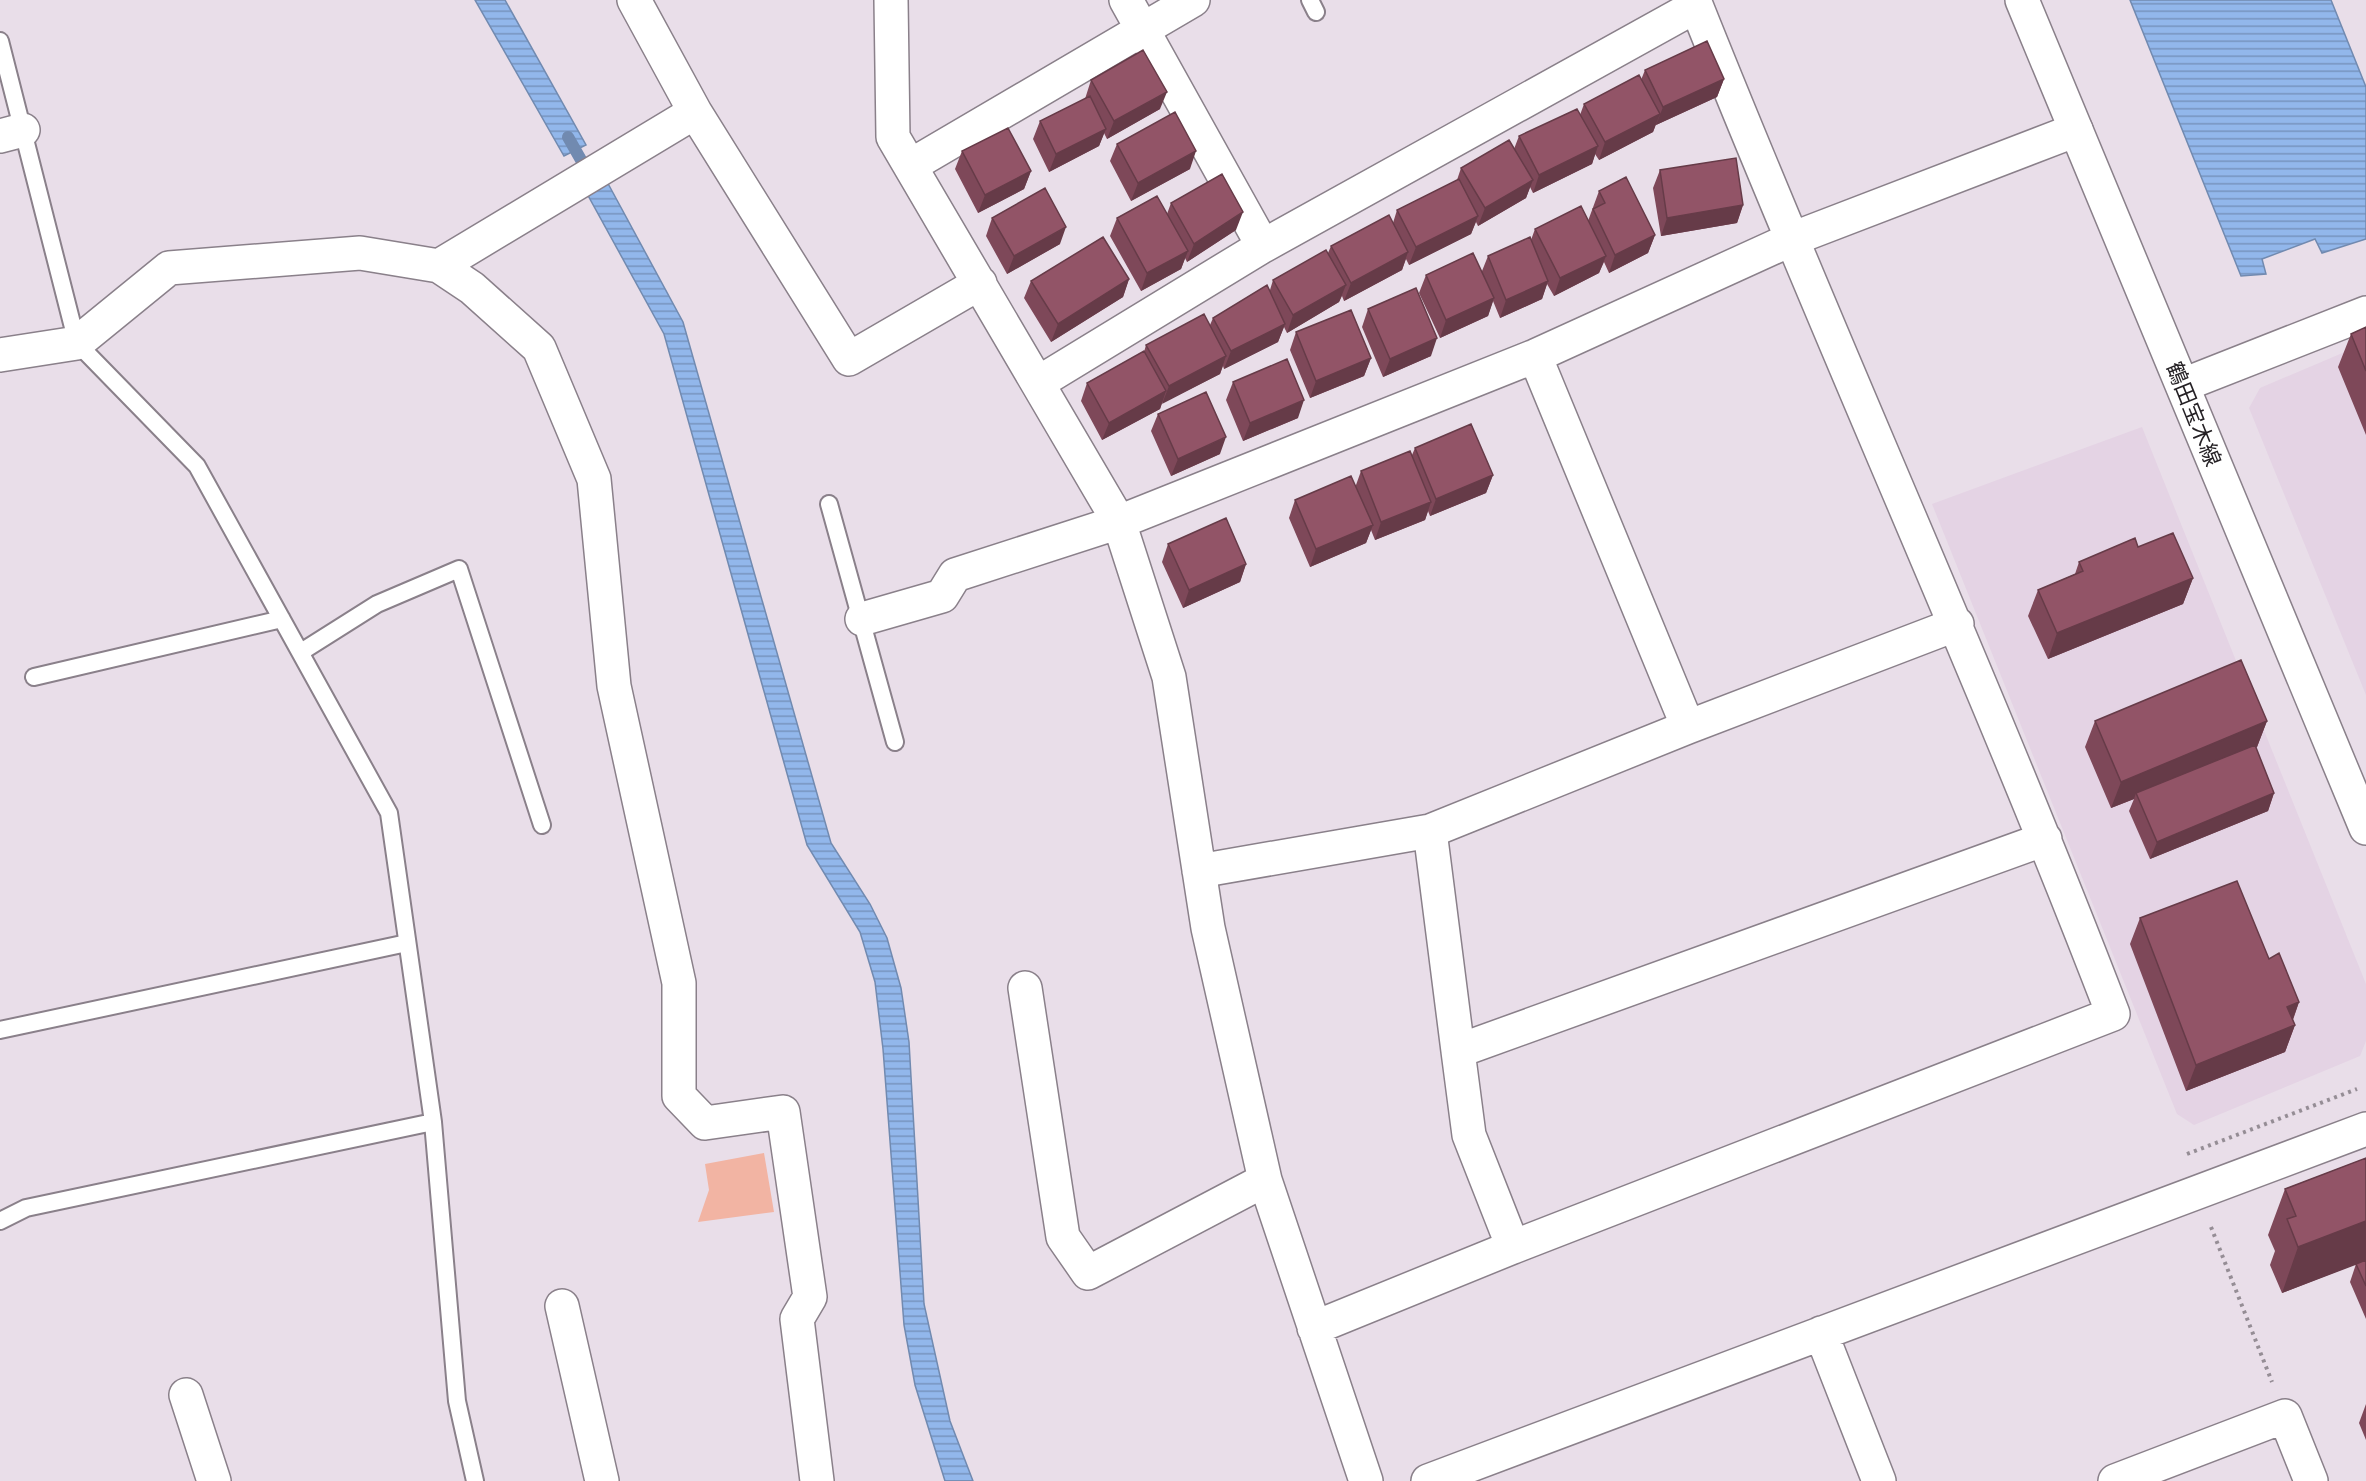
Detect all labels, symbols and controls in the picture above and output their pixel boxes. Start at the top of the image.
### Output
street label: 鶴田宝木線 [2160,358,2227,470]

